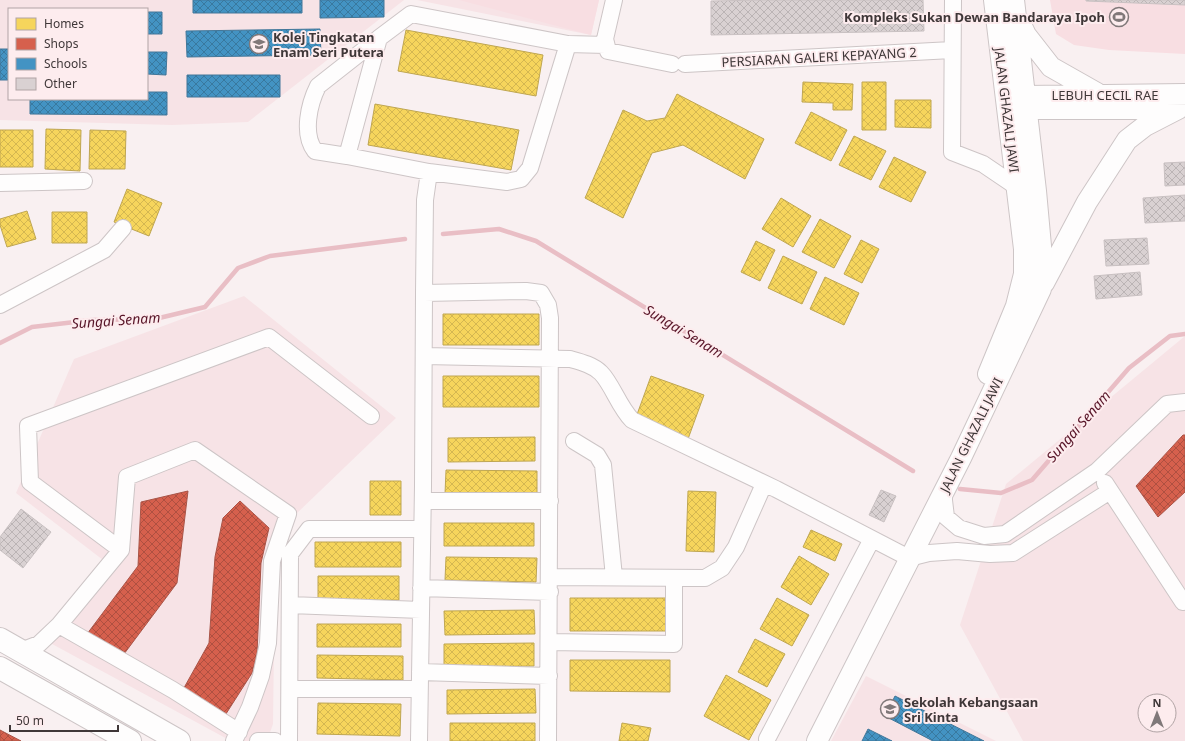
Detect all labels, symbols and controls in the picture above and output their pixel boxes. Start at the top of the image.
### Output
sports icon: Kompleks Sukan Dewan Bandaraya Ipoh [1108,6,1130,28]
legend [8,8,148,100]
place label: Kompleks Sukan Dewan Bandaraya Ipoh [844,8,1105,26]
text: Homes [44,15,84,32]
place label: Kolej Tingkatan Enam Seri Putera [273,28,384,61]
school or university icon: Kolej Tingkatan Enam Seri Putera [248,33,270,55]
text: Shops [44,35,79,52]
street label: PERSIARAN GALERI KEPAYANG 2 [721,43,917,71]
street label: JALAN GHAZALI JAWI [990,44,1024,174]
text: Schools [44,55,87,72]
text: Other [44,75,77,92]
street label: LEBUH CECIL RAE [1052,86,1158,104]
water label: Sungai Senam [641,300,727,362]
water label: Sungai Senam [71,307,161,333]
street label: JALAN GHAZALI JAWI [934,375,1007,497]
water label: Sungai Senam [1042,386,1114,466]
place label: Sekolah Kebangsaan Sri Kinta [904,693,1038,726]
north arrow [1137,693,1177,733]
text: N [1153,695,1161,710]
school or university icon: Sekolah Kebangsaan Sri Kinta [879,698,901,720]
scale bar [10,707,118,733]
text: 50 m [16,712,44,729]

